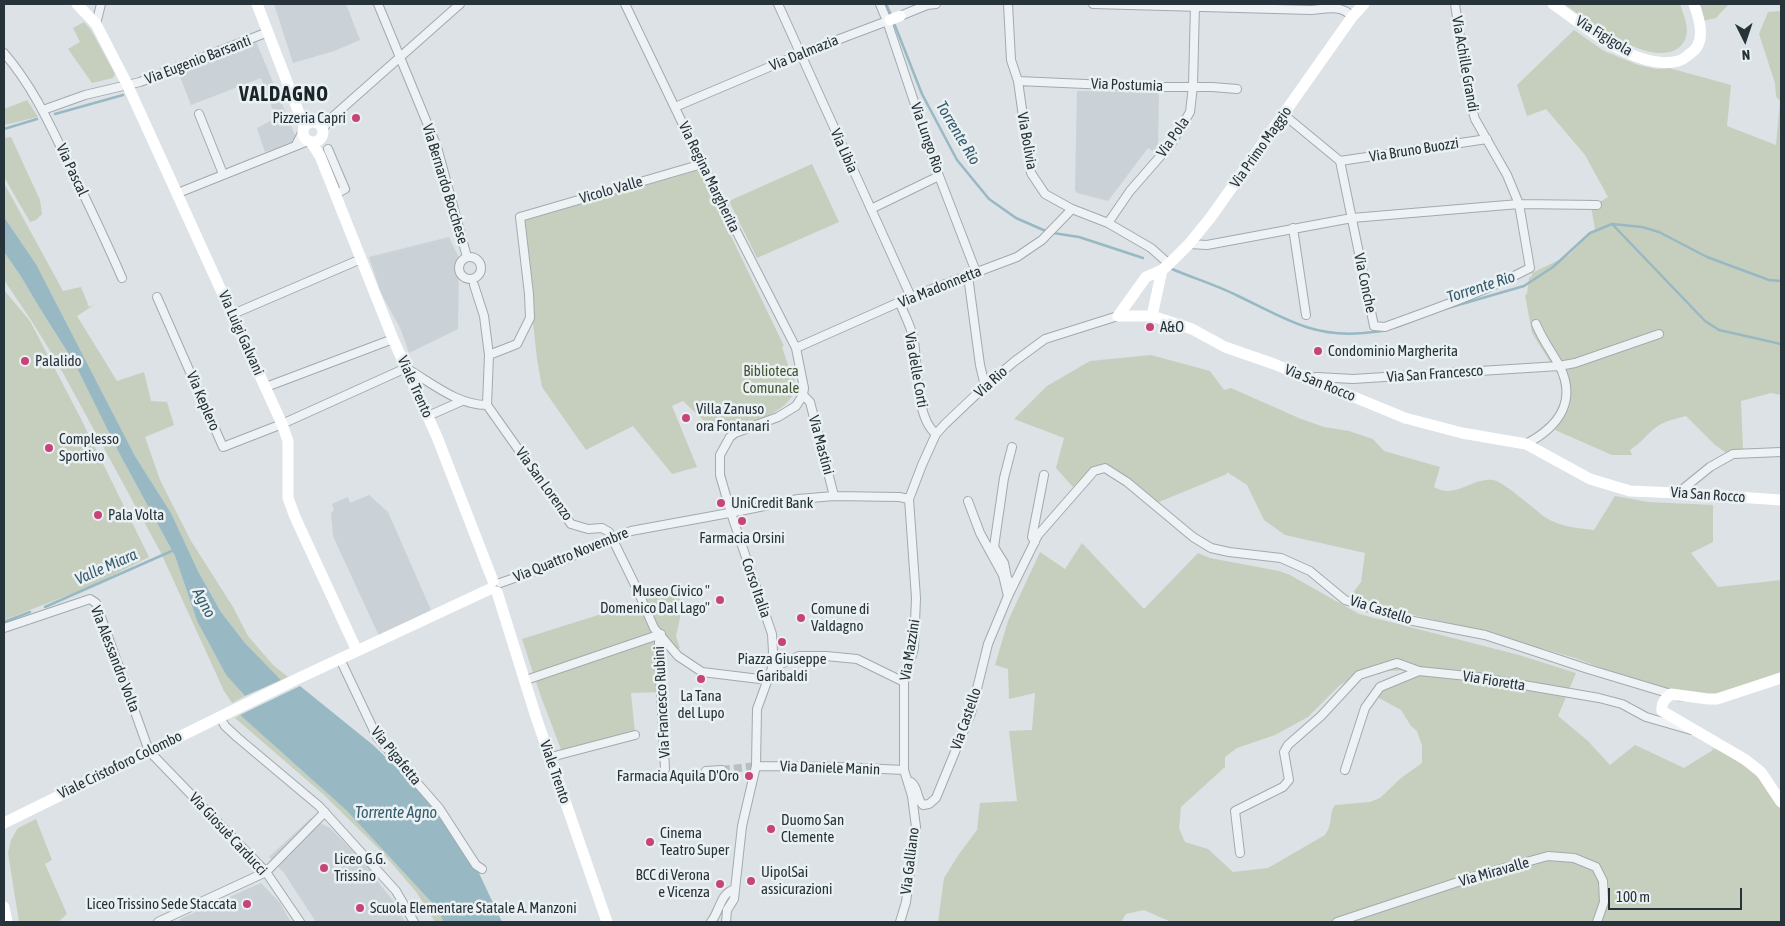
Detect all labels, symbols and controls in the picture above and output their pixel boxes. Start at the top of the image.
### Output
street label: Via Figigola [1572,12,1636,60]
street label: Via Achille Grandi [1448,15,1482,113]
north arrow [1720,15,1770,65]
street label: Via Dalmazia [767,31,841,75]
street label: Via Eugenio Barsanti [142,32,254,88]
text: N [1741,47,1751,63]
street label: Via Postumia [1091,75,1163,95]
district label: VALDAGNO [238,83,330,107]
water label: Torrente Rio [932,98,984,168]
street label: Via Lungo Rio [907,100,947,176]
street label: Via Primo Maggio [1226,103,1296,191]
place label: Pizzeria Capri [272,109,346,127]
street label: Via Bolivia [1013,111,1041,171]
marker: Pizzeria Capri [350,112,362,124]
street label: Via Pola [1153,113,1193,161]
street label: Via Regina Margherita [674,119,744,235]
street label: Via Bernardo Bocchese [418,122,472,246]
street label: Via Libia [826,126,862,176]
street label: Via Bruno Buozzi [1368,134,1460,166]
street label: Via Pascal [52,141,92,199]
street label: Vicolo Valle [577,172,645,208]
street label: Via Conche [1350,252,1380,314]
street label: Via Madonnetta [896,262,984,312]
water label: Torrente Rio [1444,267,1518,307]
street label: Via Luigi Galvani [214,288,268,378]
place label: A&O [1160,318,1184,336]
marker: A&O [1144,321,1156,333]
street label: Via delle Corti [901,331,931,409]
place label: Condominio Margherita [1328,342,1458,360]
marker: Condominio Margherita [1312,345,1324,357]
place label: Palalido [35,352,82,370]
street label: Viale Trento [393,353,437,421]
marker: Palalido [19,355,31,367]
street label: Via San Rocco [1282,361,1358,405]
park label: Biblioteca Comunale [743,362,799,397]
street label: Via San Francesco [1386,362,1484,386]
street label: Via Rio [971,363,1011,401]
street label: Via Keplero [182,369,224,433]
place label: Villa Zanuso ora Fontanari [696,400,770,435]
marker: Villa Zanuso ora Fontanari [680,412,692,424]
street label: Via Mastini [804,413,838,477]
place label: Complesso Sportivo [59,430,119,465]
marker: Complesso Sportivo [43,442,55,454]
street label: Via San Lorenzo [511,444,577,524]
street label: Via San Rocco [1670,483,1746,507]
place label: UniCredit Bank [731,494,813,512]
marker: UniCredit Bank [715,497,727,509]
place label: Pala Volta [108,506,164,524]
marker: Pala Volta [92,509,104,521]
marker: Farmacia Orsini [736,515,748,527]
street label: Via Quattro Novembre [511,524,631,586]
place label: Farmacia Orsini [699,529,785,547]
water label: Valle Miara [72,545,140,589]
street label: Corso Italia [737,556,775,620]
place label: Museo Civico " Domenico Dal Lago" [600,582,710,617]
water label: Agno [188,585,220,621]
street label: Via Castello [1347,591,1415,629]
marker: Museo Civico " Domenico Dal Lago" [714,594,726,606]
place label: Comune di Valdagno [811,600,870,635]
street label: Via Alessandro Volta [86,603,144,715]
marker: Comune di Valdagno [795,612,807,624]
street label: Via Mazzini [896,618,924,682]
marker: Piazza Giuseppe Garibaldi [776,636,788,648]
street label: Via Francesco Rubini [650,645,674,759]
place label: Piazza Giuseppe Garibaldi [737,650,827,685]
street label: Via Fioretta [1461,667,1527,695]
marker: La Tana del Lupo [695,673,707,685]
street label: Via Castello [947,685,985,753]
place label: La Tana del Lupo [677,687,725,722]
street label: Via Pigafetta [367,723,425,789]
street label: Viale Cristoforo Colombo [55,727,185,803]
street label: Viale Trento [536,738,574,806]
street label: Via Daniele Manin [779,757,881,779]
place label: Farmacia Aquila D'Oro [617,767,739,785]
marker: Farmacia Aquila D'Oro [743,770,755,782]
street label: Via Giosuè Carducci [185,789,271,879]
water label: Torrente Agno [355,803,437,823]
place label: Duomo San Clemente [781,811,844,846]
marker: Duomo San Clemente [765,823,777,835]
place label: Cinema Teatro Super [660,824,729,859]
street label: Via Galliano [897,826,923,896]
marker: Cinema Teatro Super [644,836,656,848]
place label: Liceo G.G. Trissino [334,850,386,885]
street label: Via Miravalle [1457,853,1531,891]
marker: Liceo G.G. Trissino [318,862,330,874]
place label: UipolSai assicurazioni [761,863,833,898]
place label: BCC di Verona e Vicenza [636,866,710,901]
marker: UipolSai assicurazioni [745,875,757,887]
marker: BCC di Verona e Vicenza [714,878,726,890]
scale bar [1610,878,1744,910]
text: 100 m [1616,888,1650,905]
place label: Liceo Trissino Sede Staccata [86,895,237,913]
marker: Liceo Trissino Sede Staccata [241,898,253,910]
place label: Scuola Elementare Statale A. Manzoni [370,899,577,917]
marker: Scuola Elementare Statale A. Manzoni [354,902,366,914]

